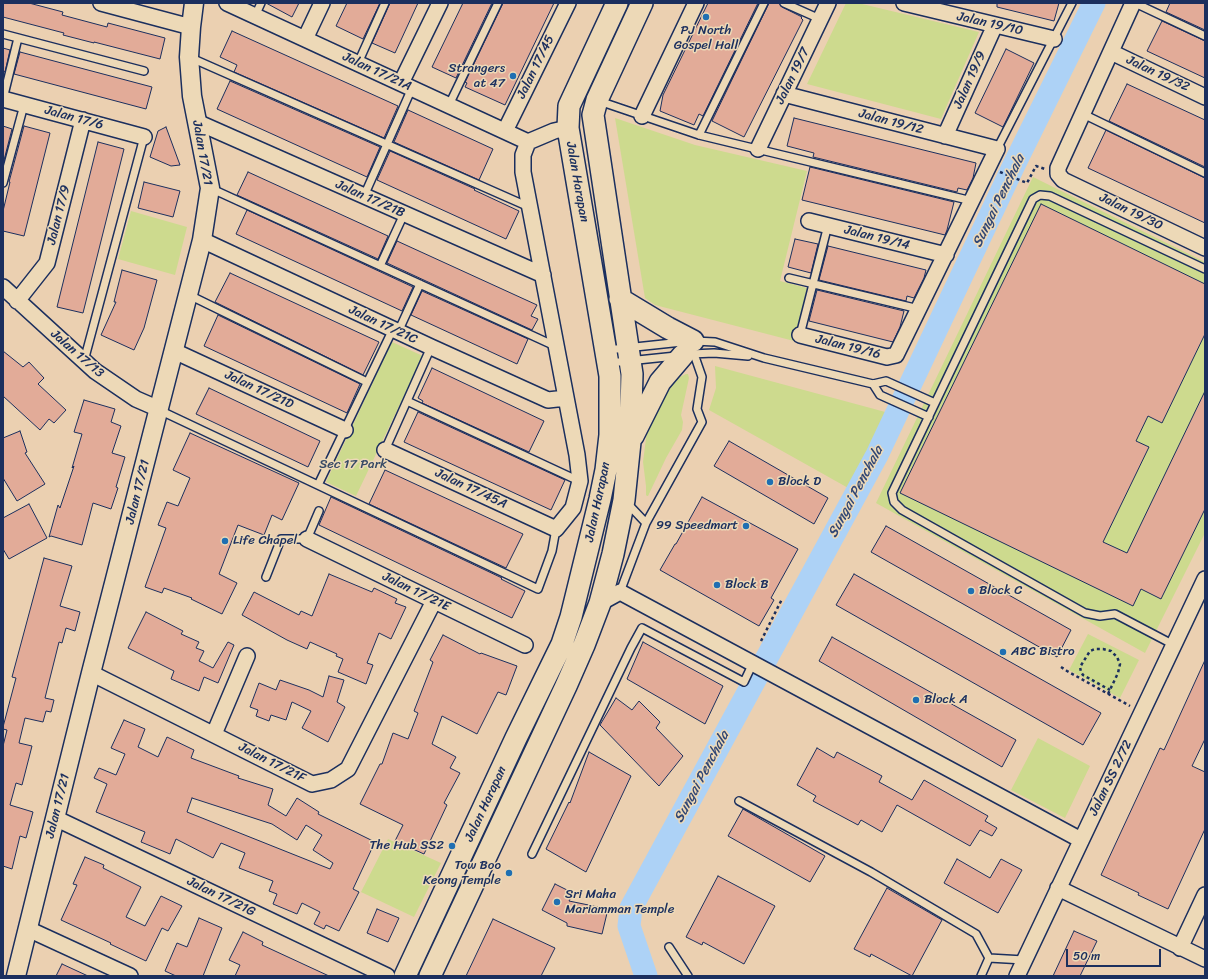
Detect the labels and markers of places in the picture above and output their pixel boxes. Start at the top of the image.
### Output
marker: PJ North Gospel Hall [701,12,711,22]
place label: PJ North Gospel Hall [674,23,738,54]
place label: Strangers at 47 [448,61,505,92]
marker: Strangers at 47 [508,71,518,81]
place label: Block D [778,474,821,490]
marker: Block D [765,477,775,487]
place label: 99 Speedmart [656,518,738,534]
marker: 99 Speedmart [741,521,751,531]
place label: Life Chapel [233,533,297,549]
marker: Life Chapel [220,536,230,546]
place label: Block B [725,577,768,593]
marker: Block B [712,580,722,590]
place label: Block C [979,583,1022,599]
marker: Block C [966,586,976,596]
place label: ABC Bistro [1011,644,1075,660]
marker: ABC Bistro [998,647,1008,657]
place label: Block A [924,692,968,708]
marker: Block A [911,695,921,705]
place label: The Hub SS2 [369,838,444,854]
marker: The Hub SS2 [447,841,457,851]
place label: Tow Boo Keong Temple [423,858,501,889]
marker: Tow Boo Keong Temple [504,868,514,878]
place label: Sri Maha Mariamman Temple [565,887,674,918]
marker: Sri Maha Mariamman Temple [552,897,562,907]

